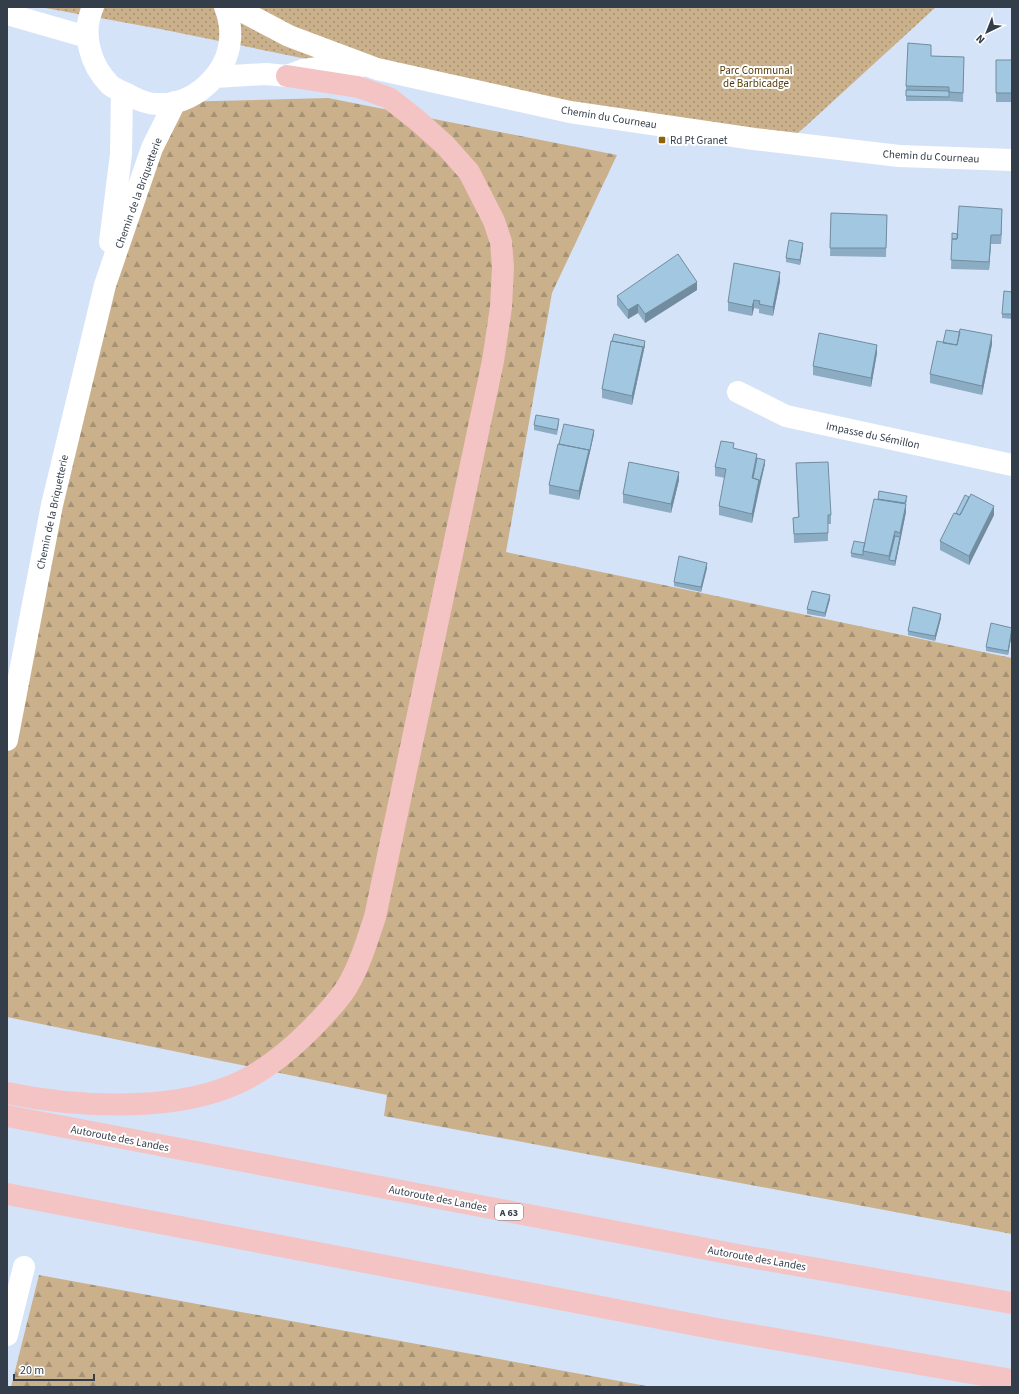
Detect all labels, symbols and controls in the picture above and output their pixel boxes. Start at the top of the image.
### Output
north arrow [967,12,1007,52]
text: N [973,31,988,47]
park label: Parc Communal de Barbicadge [719,63,793,91]
street label: Chemin du Courneau [560,103,658,132]
place label: Rd Pt Granet [670,133,728,148]
street label: Chemin de la Briquetterie [111,135,166,251]
marker: Rd Pt Granet [657,135,667,145]
street label: Chemin du Courneau [882,146,980,167]
street label: Impasse du Sémillon [825,418,921,453]
street label: Chemin de la Briquetterie [33,453,72,571]
street label: Autoroute des Landes [70,1122,171,1155]
street label: Autoroute des Landes [388,1182,489,1215]
road number: A 63 [495,1204,523,1220]
street label: Autoroute des Landes [706,1242,808,1275]
scale bar [14,1356,94,1382]
text: 20 m [20,1362,44,1379]

